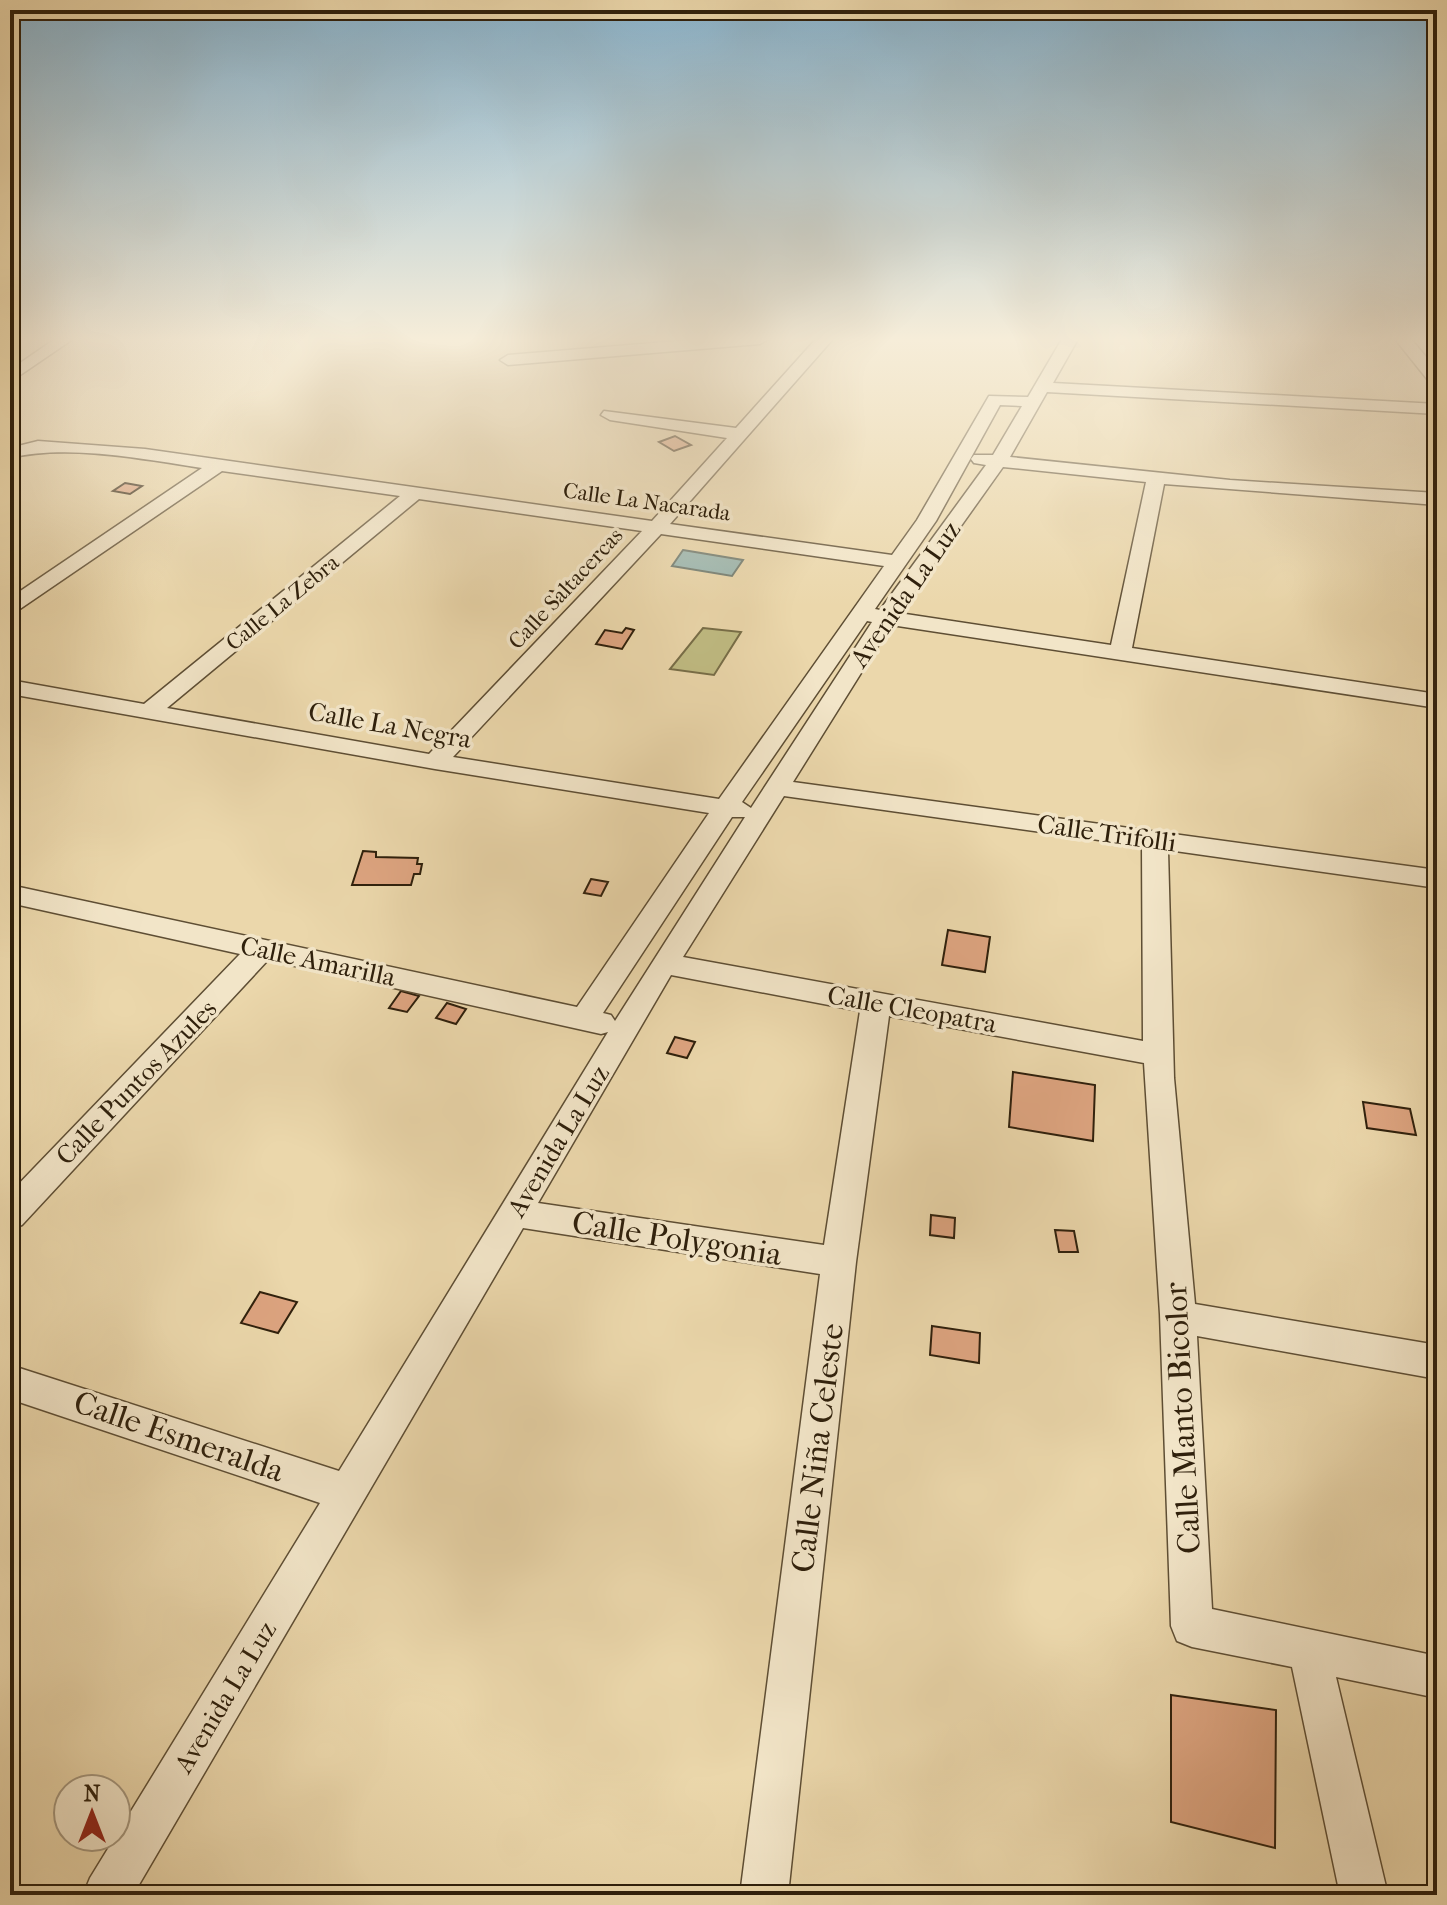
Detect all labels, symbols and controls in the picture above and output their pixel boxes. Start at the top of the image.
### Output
street label: Calle La Nacarada [561,477,733,527]
street label: Avenida La Luz [843,515,967,674]
street label: Calle Saltacercas [503,523,628,655]
street label: Calle La Zebra [221,549,345,656]
street label: Calle La Negra [306,696,475,755]
street label: Calle Trifolli [1036,808,1179,859]
street label: Calle Amarilla [237,930,399,993]
street label: Calle Cleopatra [825,979,1000,1040]
street label: Calle Puntos Azules [50,993,223,1171]
street label: Avenida La Luz [501,1060,616,1223]
street label: Calle Polygonia [569,1204,786,1274]
street label: Calle Manto Bicolor [1157,1281,1208,1555]
street label: Calle Niña Celeste [784,1321,851,1575]
street label: Calle Esmeralda [69,1383,290,1490]
street label: Avenida La Luz [168,1616,283,1779]
north arrow [52,1773,132,1853]
text: N [84,1781,101,1807]

